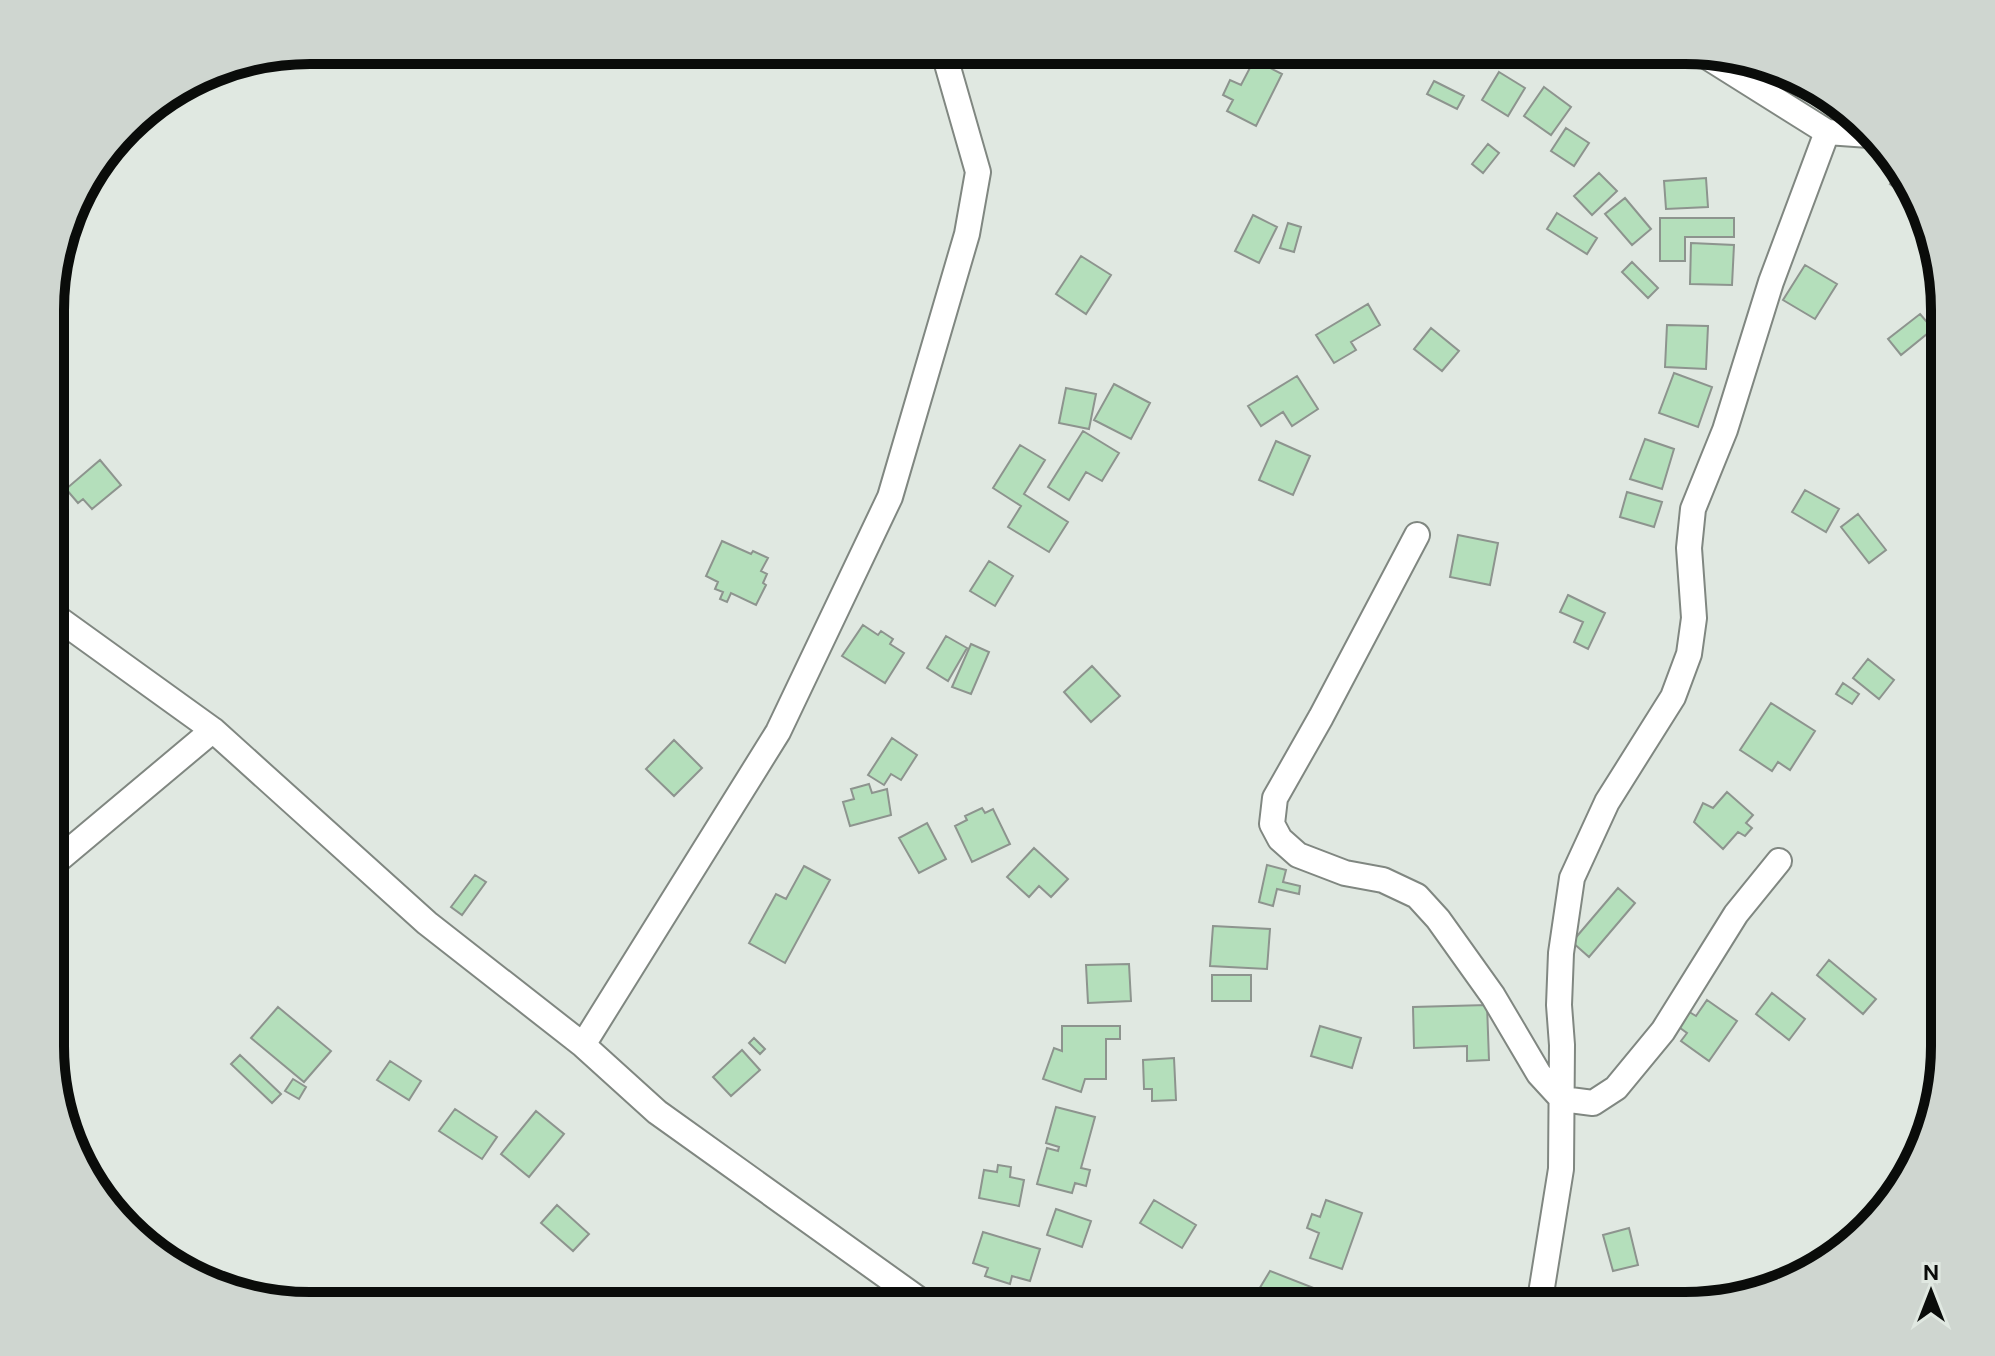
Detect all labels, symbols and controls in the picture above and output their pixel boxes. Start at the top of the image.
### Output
north arrow [1891,1252,1971,1332]
text: N [1923,1258,1939,1287]

